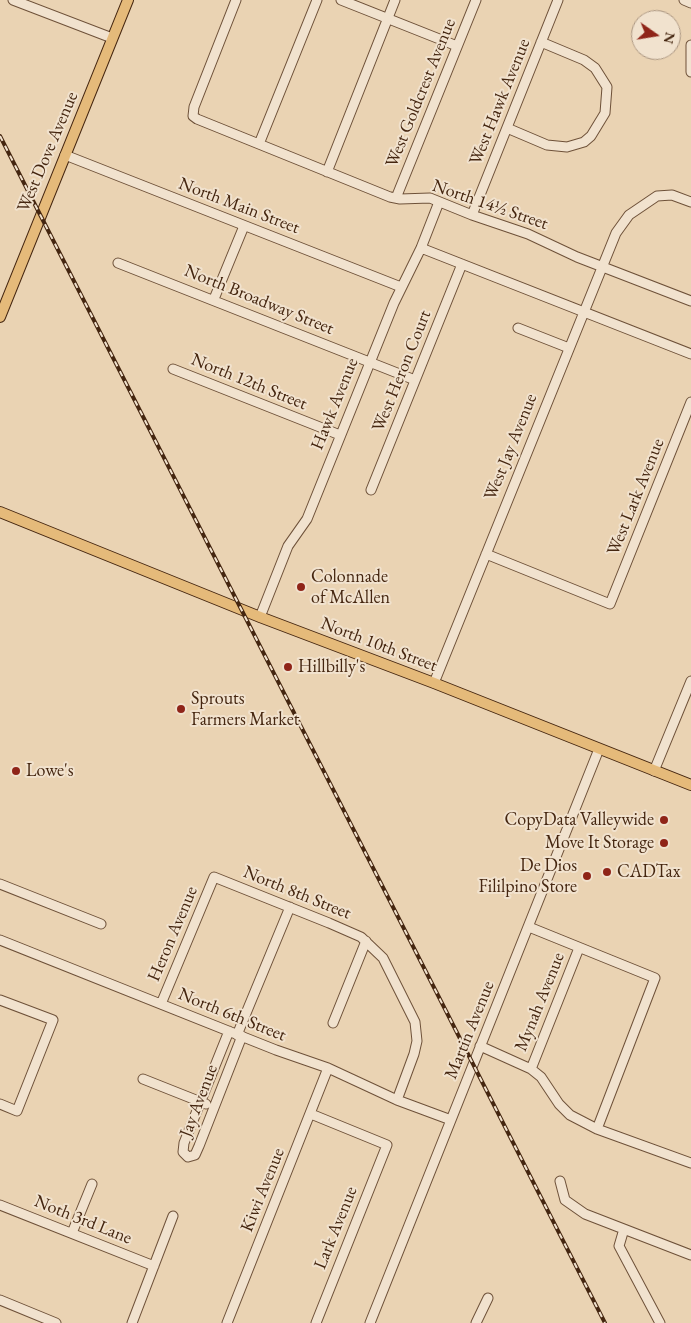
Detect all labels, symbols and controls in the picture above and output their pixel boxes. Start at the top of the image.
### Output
north arrow [631,10,681,60]
street label: West Goldcrest Avenue [381,15,461,171]
text: N [660,31,680,46]
street label: West Hawk Avenue [465,36,535,168]
street label: West Dove Avenue [13,89,83,215]
street label: North Main Street [175,173,303,239]
street label: North 14½ Street [429,175,551,235]
street label: North Broadway Street [181,260,337,340]
street label: West Heron Court [368,307,436,435]
street label: North 12th Street [188,349,310,415]
street label: Hawk Avenue [307,355,363,453]
street label: West Jay Avenue [480,391,542,503]
street label: West Lark Avenue [603,435,669,559]
place label: Colonnade of McAllen [311,566,390,608]
marker: Colonnade of McAllen [295,581,307,593]
street label: North 10th Street [318,613,440,677]
place label: Hillbilly's [298,656,365,678]
marker: Hillbilly's [282,661,294,673]
place label: Sprouts Farmers Market [191,688,299,731]
marker: Sprouts Farmers Market [175,703,187,715]
place label: Lowe's [26,760,73,782]
marker: Lowe's [10,765,22,777]
place label: CopyData Valleywide [504,809,654,831]
marker: CopyData Valleywide [658,814,670,826]
place label: Move It Storage [545,832,654,854]
marker: Move It Storage [658,837,670,849]
place label: De Dios Fililpino Store [479,855,577,898]
place label: CADTax [617,861,681,883]
street label: North 8th Street [240,862,354,924]
marker: CADTax [601,866,613,878]
marker: De Dios Fililpino Store [581,870,593,882]
street label: Heron Avenue [143,883,203,985]
street label: Mynah Avenue [510,949,570,1055]
street label: Martin Avenue [441,978,499,1082]
street label: North 6th Street [175,984,289,1046]
street label: Jay Avenue [175,1062,223,1140]
street label: Kiwi Avenue [236,1145,290,1235]
street label: Lark Avenue [310,1183,362,1273]
street label: Noth 3rd Lane [31,1191,135,1249]

